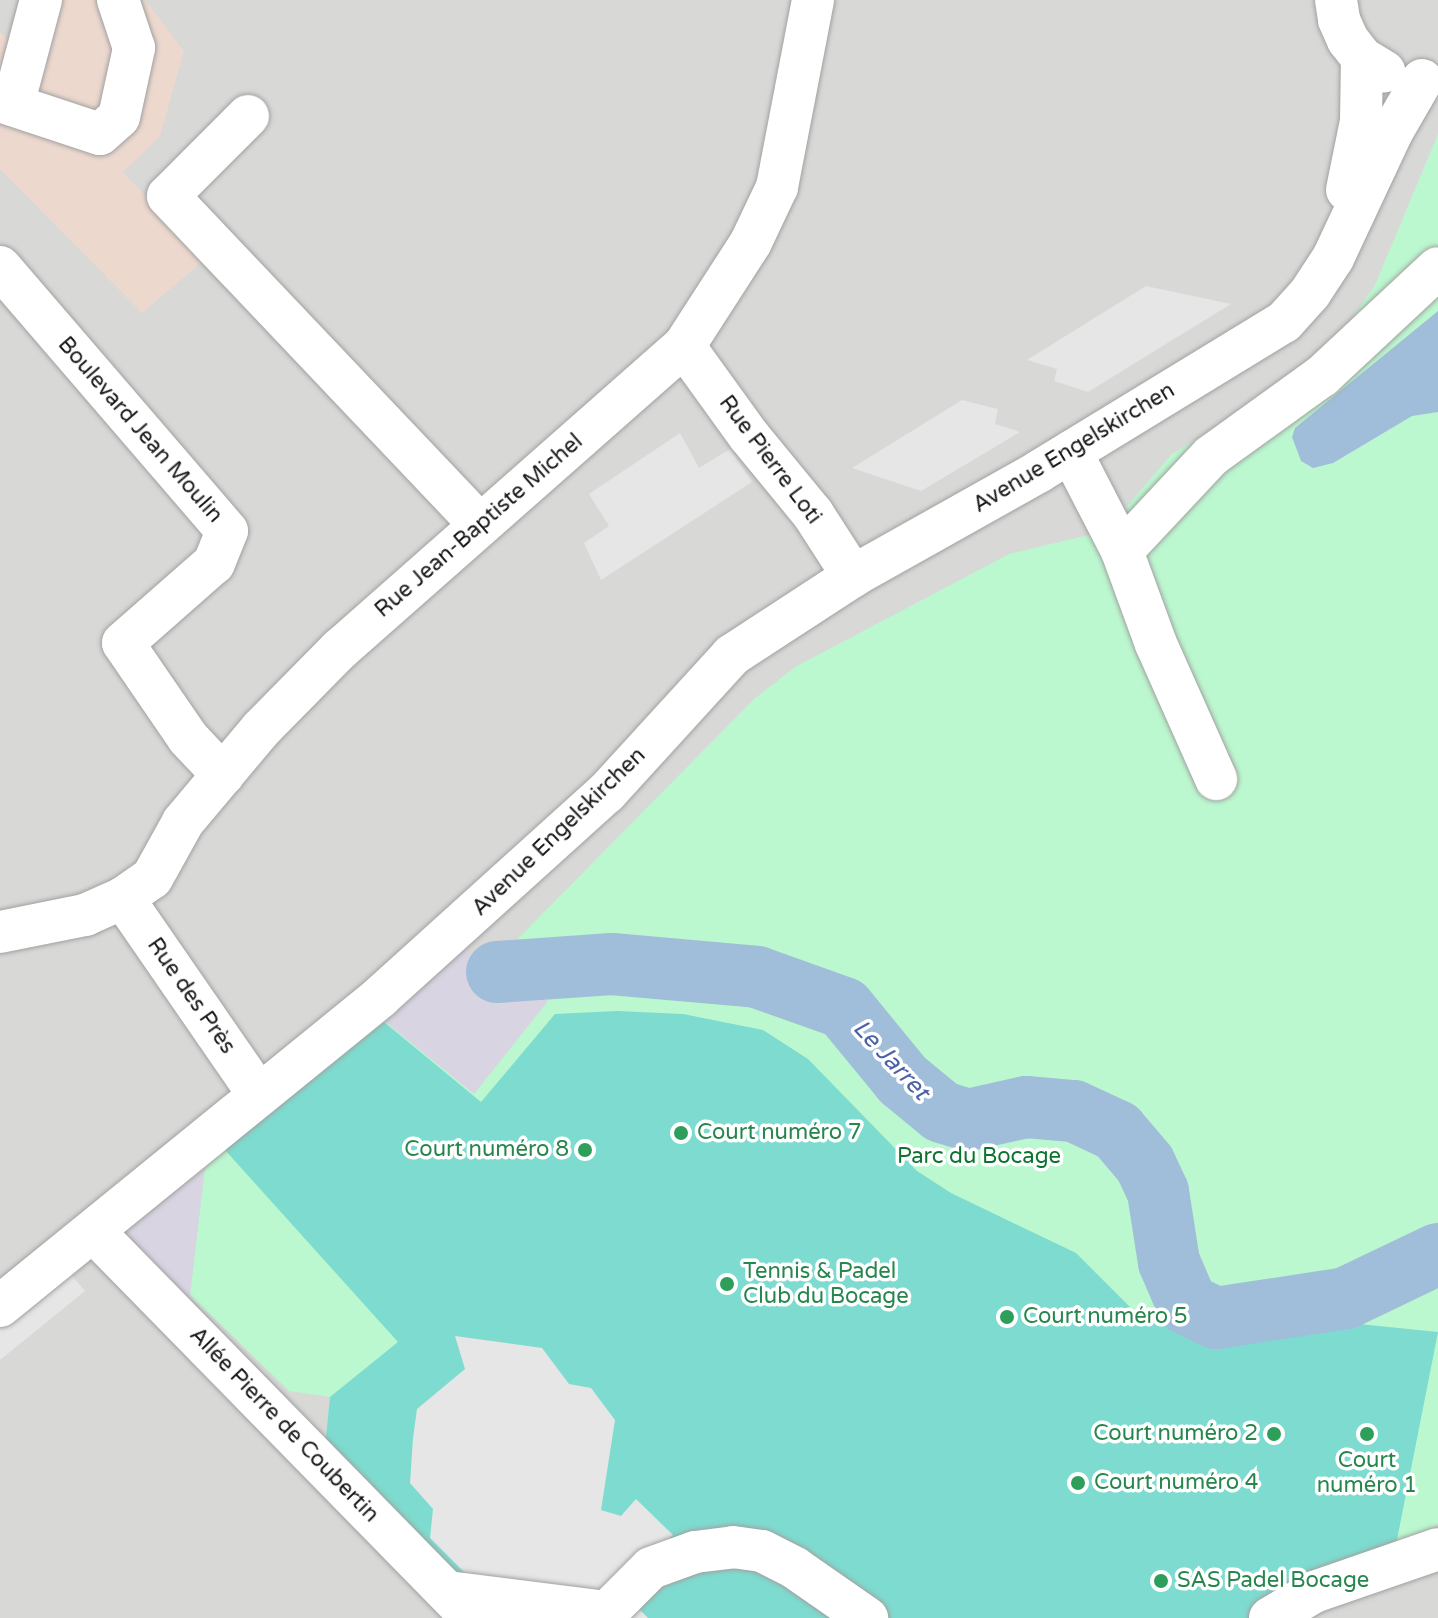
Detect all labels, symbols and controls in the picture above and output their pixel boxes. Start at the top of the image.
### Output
street label: Boulevard Jean Moulin [52,332,228,528]
street label: Avenue Engelskirchen [968,377,1180,519]
street label: Rue Pierre Loti [713,390,827,530]
street label: Rue Jean-Baptiste Michel [370,429,588,623]
street label: Avenue Engelskirchen [467,742,651,922]
street label: Rue des Près [141,933,241,1059]
water label: Le Jarret [847,1014,935,1106]
place label: Court numéro 7 [697,1120,862,1146]
marker: Court numéro 7 [672,1124,690,1142]
place label: Court numéro 8 [404,1137,569,1163]
marker: Court numéro 8 [576,1141,594,1159]
park label: Parc du Bocage [897,1144,1061,1170]
place label: Tennis & Padel Club du Bocage [743,1258,909,1310]
marker: Tennis & Padel Club du Bocage [718,1275,736,1293]
place label: Court numéro 5 [1023,1304,1188,1330]
marker: Court numéro 5 [998,1308,1016,1326]
street label: Allée Pierre de Coubertin [184,1322,384,1528]
place label: Court numéro 2 [1093,1421,1258,1447]
marker: Court numéro 2 [1265,1425,1283,1443]
marker: Court numéro 1 [1358,1425,1376,1443]
place label: Court numéro 1 [1317,1447,1417,1498]
place label: Court numéro 4 [1094,1470,1259,1496]
marker: Court numéro 4 [1069,1474,1087,1492]
place label: SAS Padel Bocage [1177,1568,1369,1594]
marker: SAS Padel Bocage [1152,1572,1170,1590]

